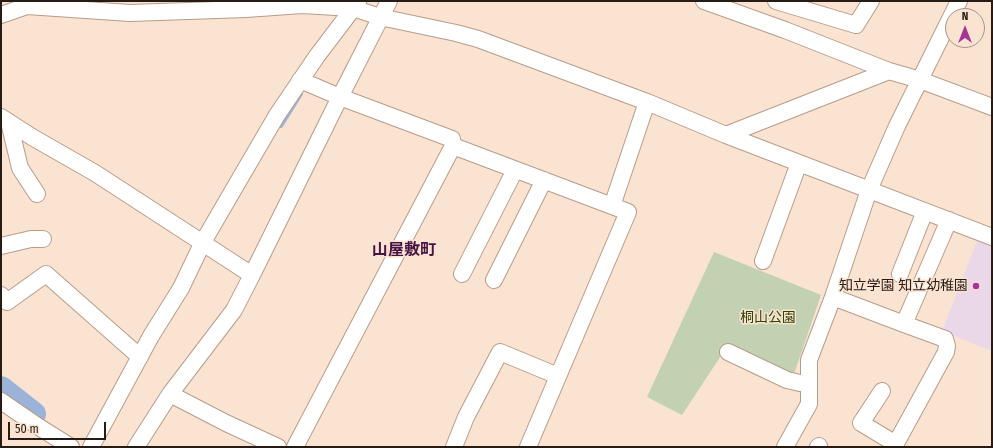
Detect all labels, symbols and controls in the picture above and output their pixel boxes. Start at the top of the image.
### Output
north arrow [945,8,985,48]
text: N [962,10,968,23]
district label: 山屋敷町 [372,241,436,261]
place label: 知立学園 知立幼稚園 [839,278,968,294]
marker: 知立学園 知立幼稚園 [971,281,981,291]
park label: 桐山公園 [740,310,796,326]
scale bar [10,414,108,440]
text: 50 m [15,422,39,436]

